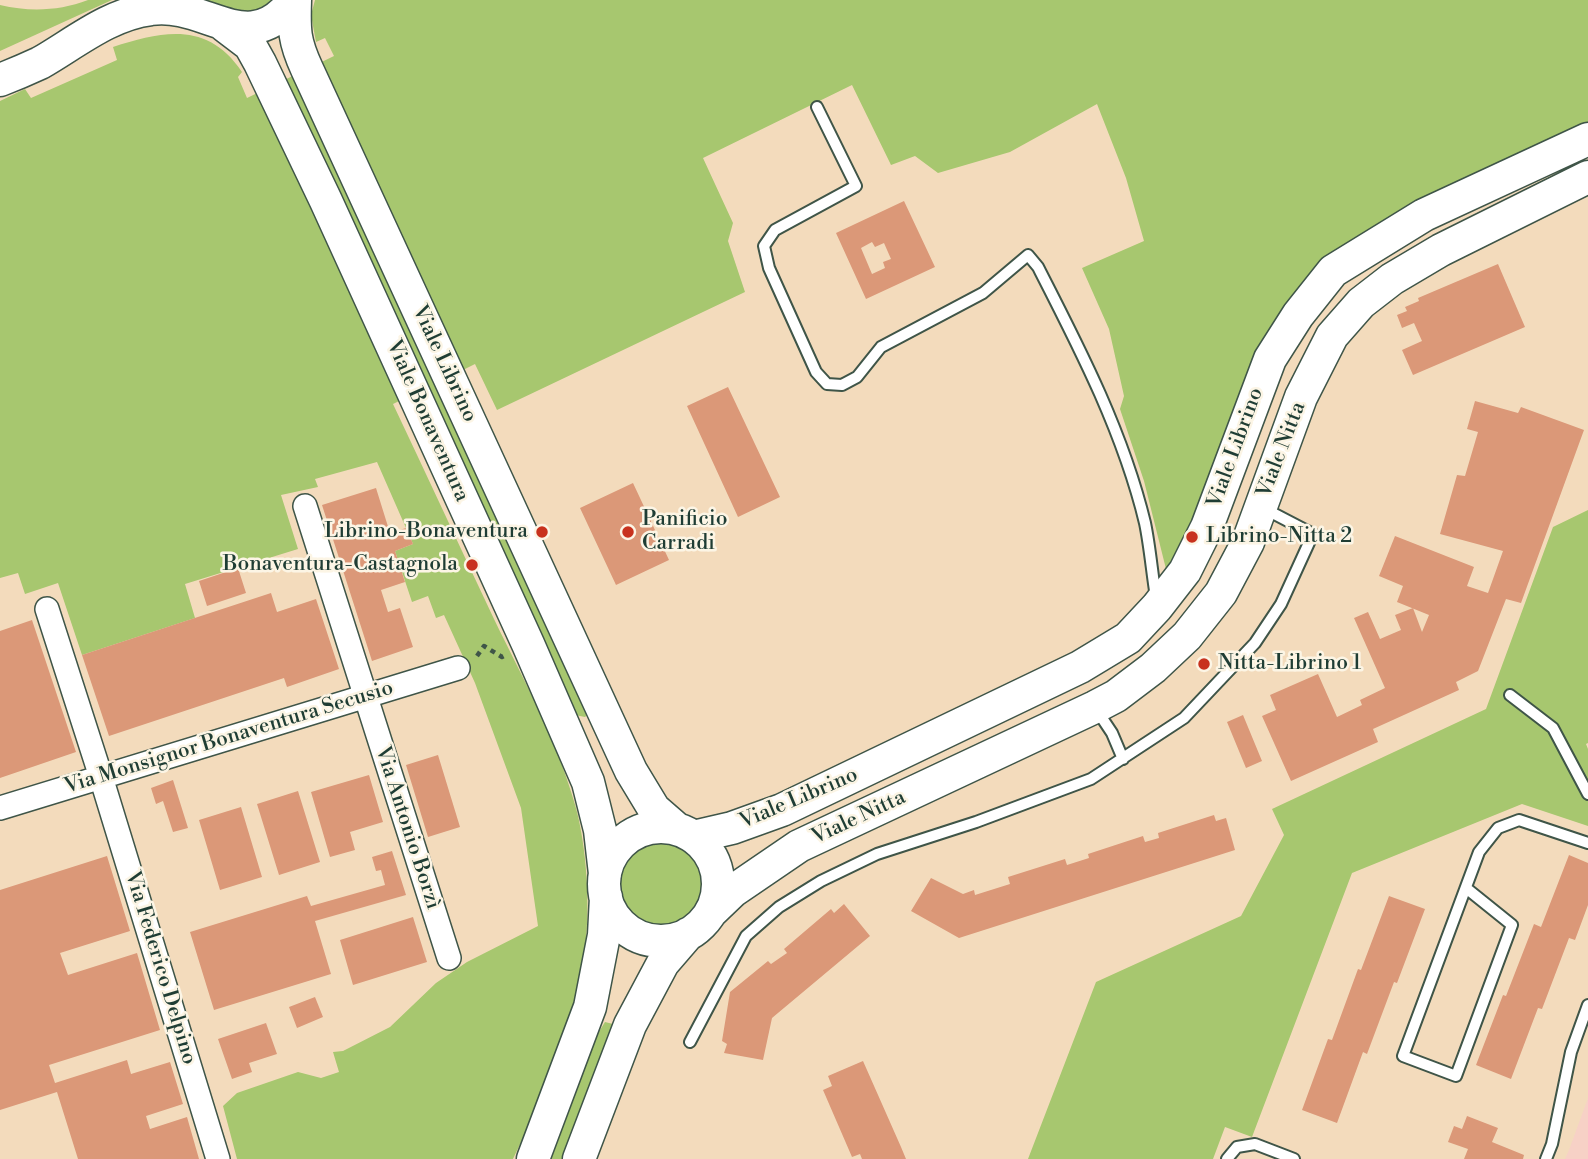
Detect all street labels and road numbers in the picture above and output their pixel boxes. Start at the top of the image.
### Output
street label: Viale Librino [406,302,482,426]
street label: Viale Bonaventura [380,336,474,506]
street label: Viale Librino [1203,384,1269,512]
street label: Viale Nitta [1252,399,1312,501]
street label: Via Monsignor Bonaventura Secusio [62,676,396,800]
street label: Via Antonio Borzì [369,743,445,913]
street label: Viale Librino [736,763,862,835]
street label: Viale Nitta [808,785,910,851]
street label: Via Federico Delpino [119,868,201,1068]

